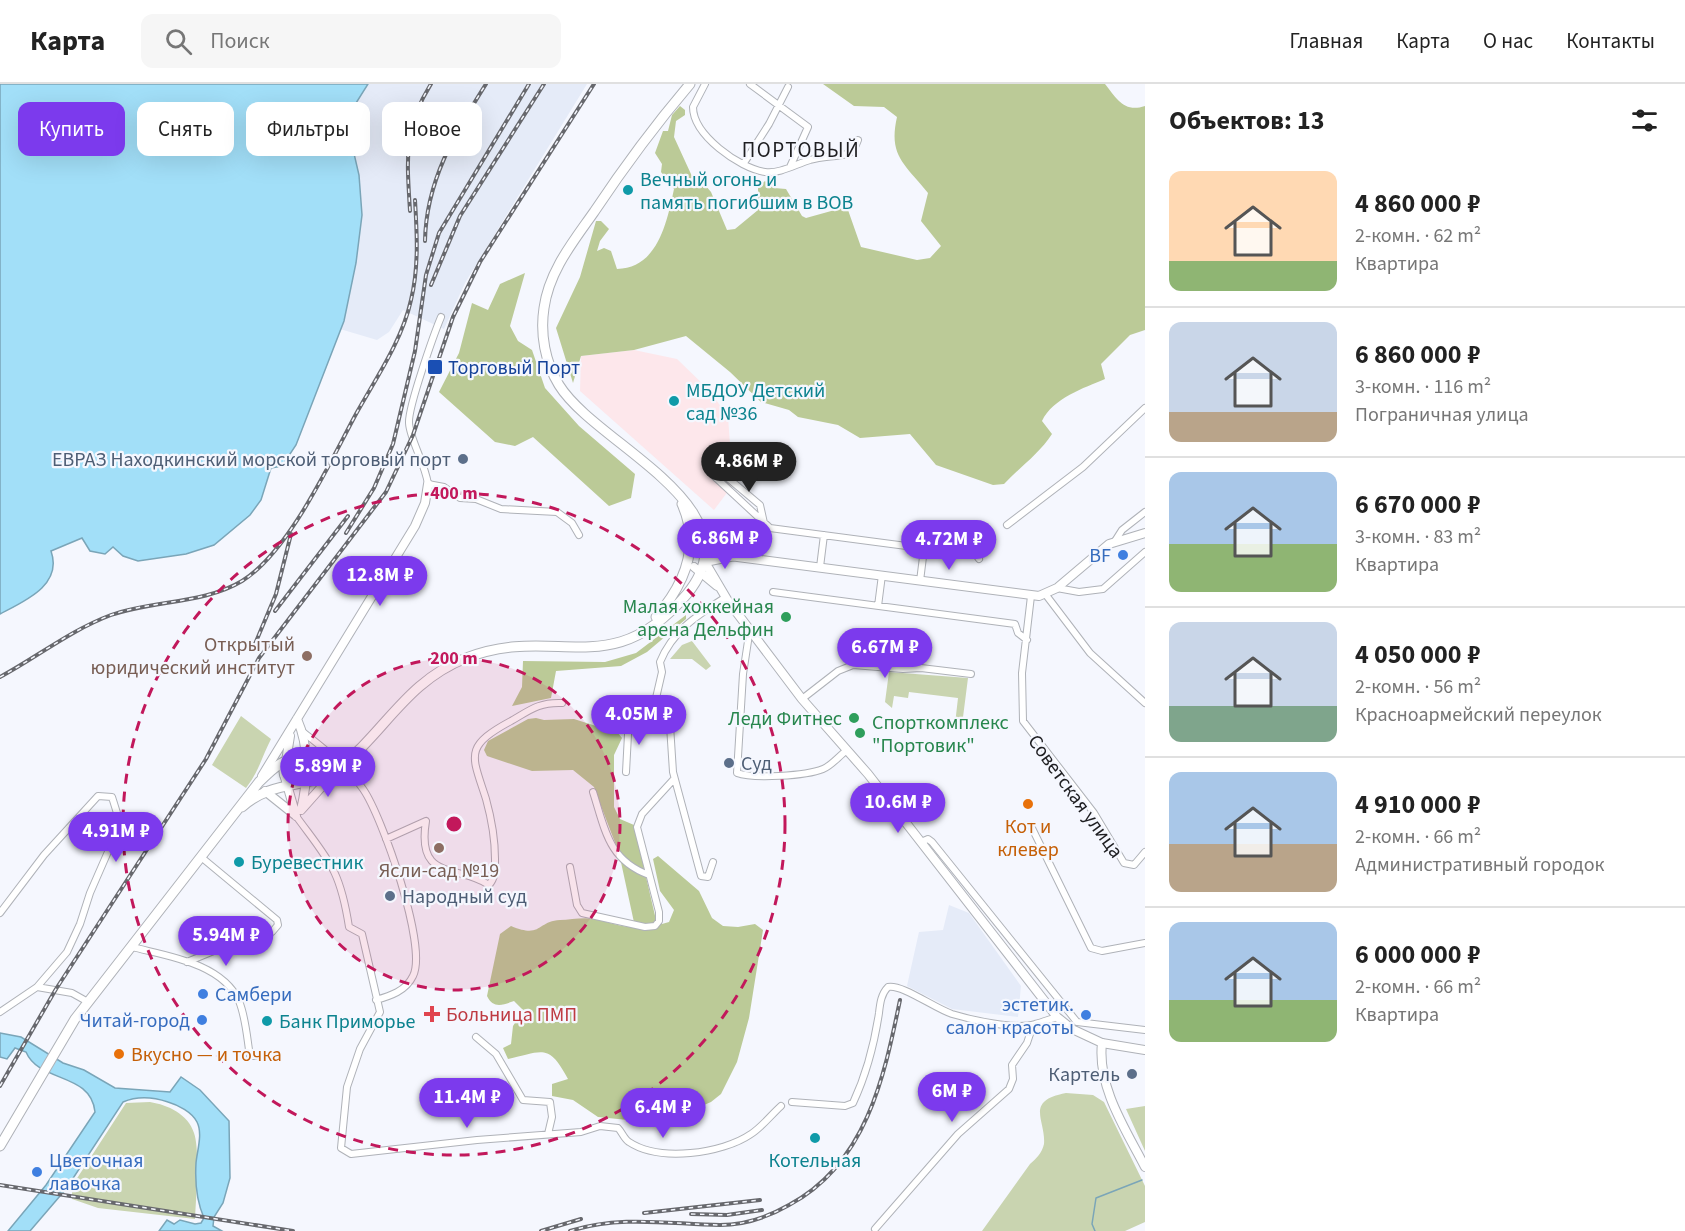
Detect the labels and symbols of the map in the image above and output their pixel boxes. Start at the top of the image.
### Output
district label: ПОРТОВЫЙ [742,135,860,165]
place label: Вечный огонь и память погибшим в ВОВ [640,166,853,217]
marker: Вечный огонь и память погибшим в ВОВ [621,183,635,197]
place label: Торговый Порт [448,354,580,382]
marker: Торговый Порт [426,358,444,376]
place label: МБДОУ Детский сад №36 [686,377,825,428]
marker: МБДОУ Детский сад №36 [667,394,681,408]
pin: 4.86M ₽ [694,442,804,493]
place label: ЕВРАЗ Находкинский морской торговый порт [52,446,451,474]
marker: ЕВРАЗ Находкинский морской торговый порт [456,452,470,466]
text: 400 m [430,481,478,506]
pin: 6.86M ₽ [670,519,780,570]
pin: 4.72M ₽ [894,520,1004,571]
place label: BF [1089,542,1111,570]
marker: BF [1116,548,1130,562]
pin: 12.8M ₽ [325,556,435,607]
place label: Малая хоккейная арена Дельфин [623,593,774,644]
marker: Малая хоккейная арена Дельфин [779,610,793,624]
pin: 6.67M ₽ [830,628,940,679]
place label: Открытый юридический институт [90,631,295,682]
text: 200 m [430,646,478,671]
marker: Открытый юридический институт [300,649,314,663]
pin: 4.05M ₽ [584,695,694,746]
place label: Леди Фитнес [728,705,842,733]
place label: Спорткомплекс "Портовик" [872,709,1009,760]
marker: Леди Фитнес [847,711,861,725]
marker: Спорткомплекс "Портовик" [853,726,867,740]
street label: Советская улица [1021,729,1130,864]
pin: 5.89M ₽ [273,747,383,798]
place label: Суд [741,750,772,778]
marker: Суд [722,756,736,770]
pin: 10.6M ₽ [843,783,953,834]
marker: Кот и клевер [1021,797,1035,811]
pin: 4.91M ₽ [61,812,171,863]
place label: Кот и клевер [997,813,1059,864]
centre of rings [444,814,464,834]
marker: Ясли-сад №19 [432,841,446,855]
place label: Буревестник [251,849,363,877]
marker: Буревестник [232,855,246,869]
place label: Ясли-сад №19 [379,857,499,885]
place label: Народный суд [402,883,527,911]
marker: Народный суд [383,889,397,903]
pin: 5.94M ₽ [171,916,281,967]
place label: Самбери [215,981,292,1009]
marker: Самбери [196,987,210,1001]
place label: эстетик. салон красоты [946,991,1074,1042]
place label: Больница ПМП [446,1001,577,1029]
marker: Больница ПМП [423,1005,441,1023]
place label: Читай-город [80,1007,190,1035]
place label: Банк Приморье [279,1008,416,1036]
marker: эстетик. салон красоты [1079,1008,1093,1022]
marker: Читай-город [195,1013,209,1027]
marker: Банк Приморье [260,1014,274,1028]
place label: Вкусно — и точка [131,1041,282,1069]
marker: Вкусно — и точка [112,1047,126,1061]
place label: Картель [1048,1061,1120,1089]
marker: Картель [1125,1067,1139,1081]
pin: 6M ₽ [916,1072,988,1123]
pin: 11.4M ₽ [412,1078,522,1129]
pin: 6.4M ₽ [614,1088,712,1139]
marker: Котельная [808,1131,822,1145]
place label: Цветочная лавочка [49,1147,144,1198]
place label: Котельная [769,1147,861,1175]
marker: Цветочная лавочка [30,1165,44,1179]

